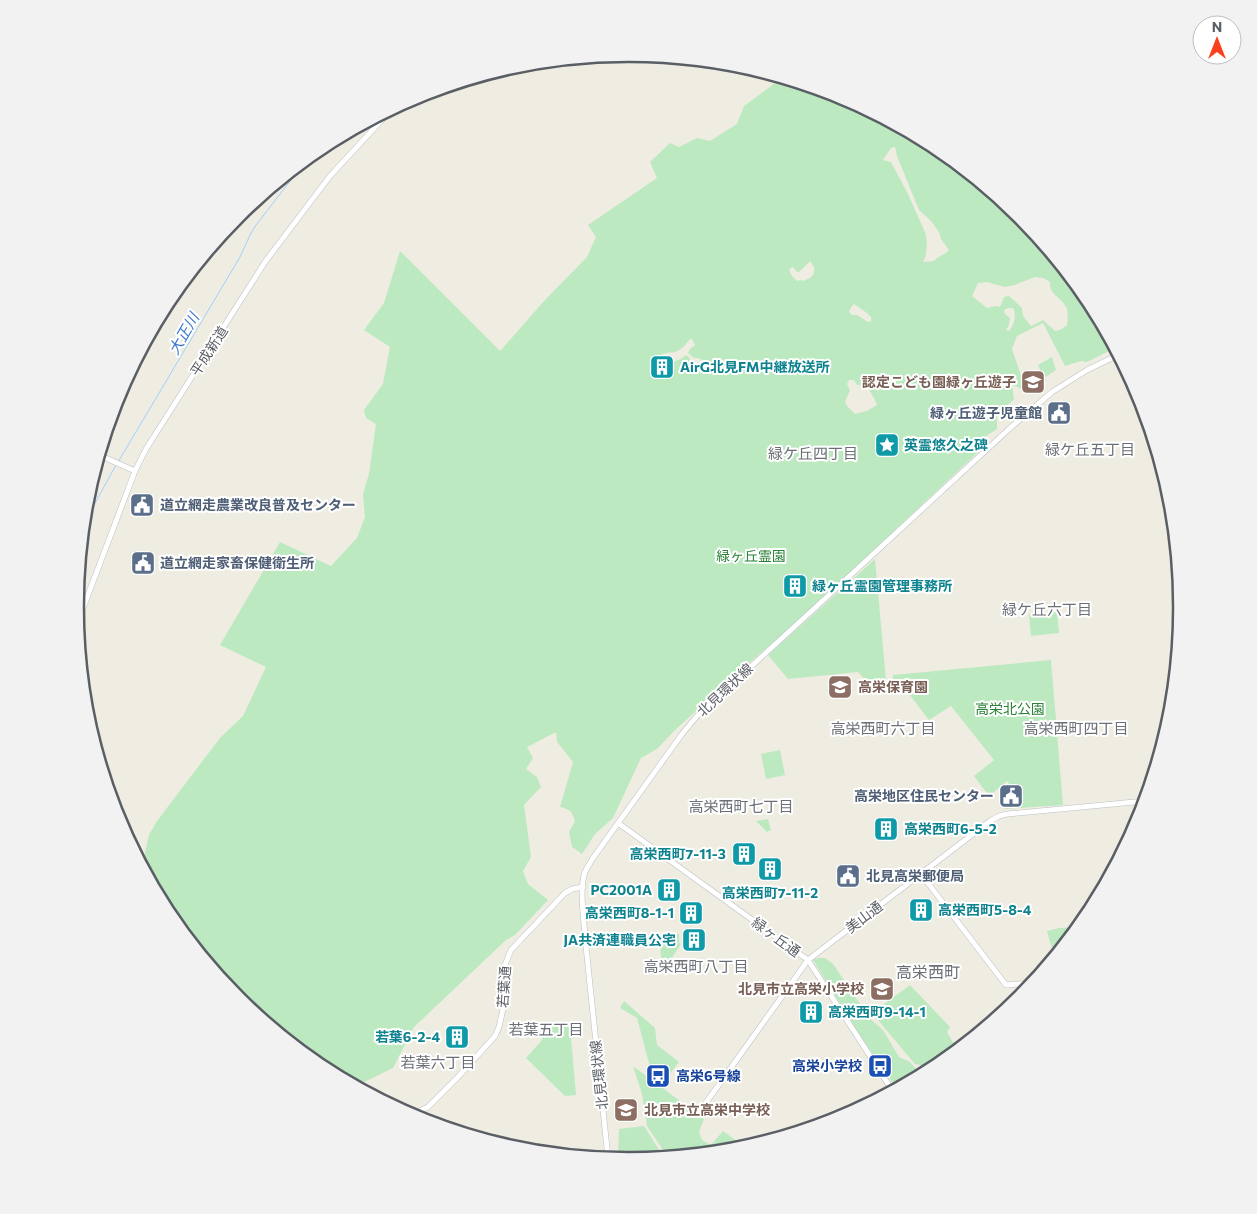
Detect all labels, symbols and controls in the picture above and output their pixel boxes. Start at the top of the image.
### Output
north arrow [1192,15,1242,65]
text: N [1212,18,1222,35]
water label: 大正川 [164,308,203,357]
street label: 平成新道 [186,323,231,379]
building icon: AirG北見FM中継放送所 [649,354,675,380]
place label: AirG北見FM中継放送所 [680,358,830,375]
school or university icon: 認定こども園緑ヶ丘遊子 [1020,369,1046,395]
place label: 認定こども園緑ヶ丘遊子 [862,373,1016,390]
public building icon: 緑ヶ丘遊子児童館 [1046,400,1072,426]
place label: 緑ヶ丘遊子児童館 [930,404,1042,421]
place icon: 英霊悠久之碑 [874,432,900,458]
place label: 英霊悠久之碑 [904,436,988,453]
district label: 緑ケ丘五丁目 [1045,440,1135,458]
district label: 緑ケ丘四丁目 [768,444,858,462]
public building icon: 道立網走農業改良普及センター [129,492,155,518]
place label: 道立網走農業改良普及センター [160,496,356,513]
park label: 緑ヶ丘霊園 [716,547,786,564]
public building icon: 道立網走家畜保健衛生所 [130,550,156,576]
place label: 道立網走家畜保健衛生所 [160,554,314,571]
building icon: 緑ヶ丘霊園管理事務所 [782,573,808,599]
place label: 緑ヶ丘霊園管理事務所 [812,577,952,594]
district label: 緑ケ丘六丁目 [1002,600,1092,618]
street label: 北見環状線 [693,660,756,720]
school or university icon: 高栄保育園 [827,674,853,700]
place label: 高栄保育園 [858,678,928,695]
park label: 高栄北公園 [975,700,1045,717]
district label: 高栄西町六丁目 [830,719,936,737]
district label: 高栄西町四丁目 [1023,719,1129,737]
public building icon: 高栄地区住民センター [998,783,1024,809]
place label: 高栄地区住民センター [854,787,994,804]
district label: 高栄西町七丁目 [688,797,794,815]
building icon: 高栄西町6-5-2 [873,816,899,842]
place label: 高栄西町6-5-2 [904,820,997,837]
building icon: 高栄西町7-11-3 [731,841,757,867]
place label: 高栄西町7-11-3 [630,845,726,862]
building icon: 高栄西町7-11-2 [757,856,783,882]
public building icon: 北見高栄郵便局 [835,863,861,889]
place label: 北見高栄郵便局 [866,867,964,884]
building icon: PC2001A [656,877,682,903]
place label: PC2001A [590,881,652,898]
place label: 高栄西町7-11-2 [722,884,818,901]
street label: 美山通 [842,897,886,936]
building icon: 高栄西町5-8-4 [908,897,934,923]
building icon: 高栄西町8-1-1 [678,900,704,926]
place label: 高栄西町5-8-4 [938,901,1032,918]
place label: 高栄西町8-1-1 [585,904,674,921]
street label: 緑ヶ丘通 [749,913,804,960]
building icon: JA共済連職員公宅 [681,927,707,953]
place label: JA共済連職員公宅 [563,931,676,948]
district label: 高栄西町八丁目 [643,957,749,975]
district label: 高栄西町 [896,962,960,981]
street label: 若葉通 [494,965,513,1009]
school or university icon: 北見市立高栄小学校 [869,976,895,1002]
place label: 北見市立高栄小学校 [738,980,864,997]
building icon: 高栄西町9-14-1 [798,999,824,1025]
place label: 高栄西町9-14-1 [828,1003,926,1020]
district label: 若葉五丁目 [508,1020,584,1038]
building icon: 若葉6-2-4 [444,1024,470,1050]
place label: 若葉6-2-4 [375,1028,440,1045]
street label: 北見環状線 [586,1039,611,1111]
district label: 若葉六丁目 [400,1053,476,1071]
bus stop icon: 高栄小学校 [867,1053,893,1079]
place label: 高栄小学校 [792,1057,862,1074]
bus stop icon: 高栄6号線 [645,1063,671,1089]
place label: 高栄6号線 [676,1067,741,1084]
school or university icon: 北見市立高栄中学校 [613,1097,639,1123]
place label: 北見市立高栄中学校 [644,1101,770,1118]

